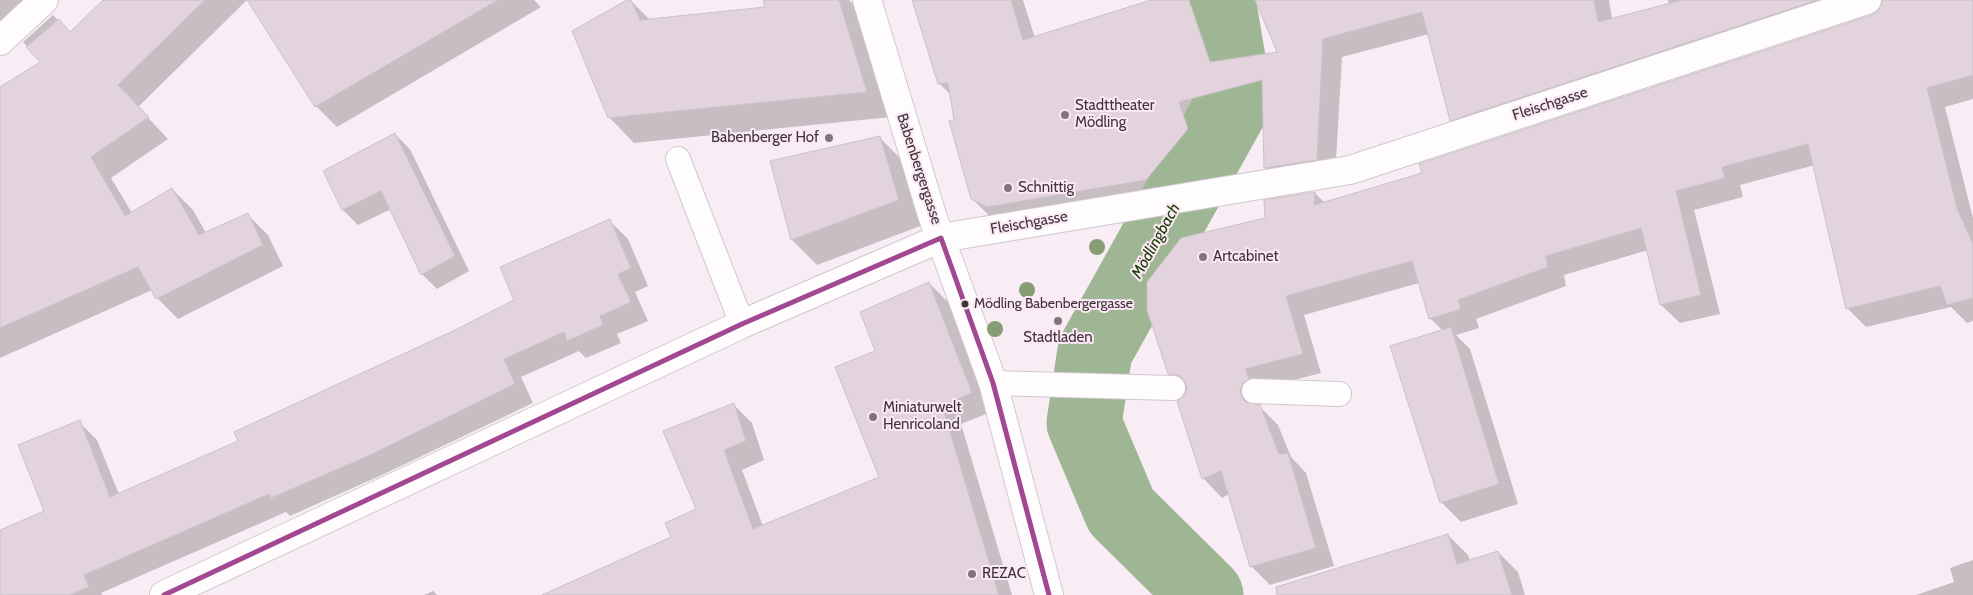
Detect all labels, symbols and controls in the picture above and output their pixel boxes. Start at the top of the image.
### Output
street label: Fleischgasse [1510,83,1590,125]
place label: Stadttheater Mödling [1075,97,1154,132]
marker: Stadttheater Mödling [1059,109,1071,121]
street label: Babenbergergasse [893,111,945,227]
place label: Babenberger Hof [711,129,819,147]
marker: Babenberger Hof [823,132,835,144]
place label: Schnittig [1018,179,1074,197]
marker: Schnittig [1002,182,1014,194]
water label: Mödlingbach [1128,200,1184,282]
street label: Fleischgasse [989,207,1069,239]
place label: Artcabinet [1213,248,1279,266]
marker: Artcabinet [1197,251,1209,263]
place label: Mödling Babenbergergasse [974,296,1133,312]
marker: Mödling Babenbergergasse [960,299,970,309]
marker: Stadtladen [1052,315,1064,327]
place label: Stadtladen [1023,329,1093,347]
place label: Miniaturwelt Henricoland [883,399,961,434]
marker: Miniaturwelt Henricoland [867,411,879,423]
place label: REZAC [982,565,1026,583]
marker: REZAC [966,568,978,580]

